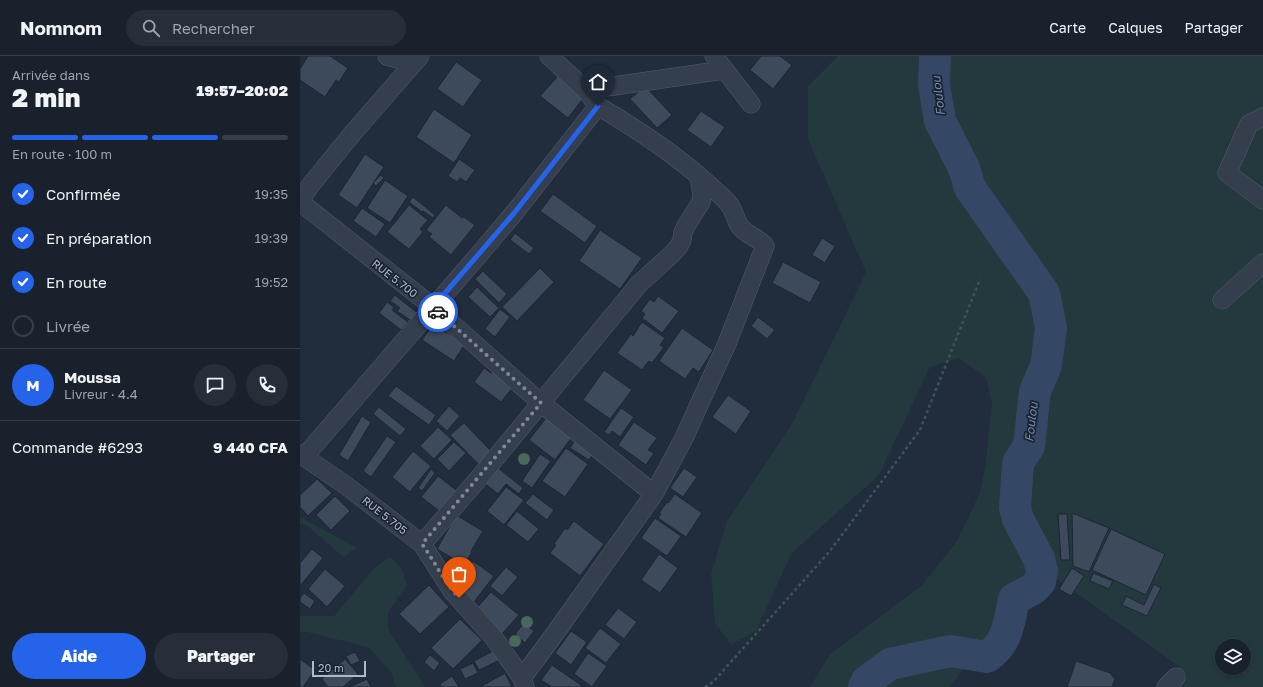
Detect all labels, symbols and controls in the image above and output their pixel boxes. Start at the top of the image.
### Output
search box [126,10,406,46]
text: Nomnom [20,16,102,39]
icon: search [140,17,162,39]
text: Rechercher [172,19,255,37]
text: Carte [1049,19,1086,36]
text: Calques [1108,19,1163,36]
text: Partager [1185,19,1243,36]
pin [581,65,615,106]
text: Arrivée dans [12,67,90,83]
icon: home [587,71,609,93]
water label: Foulou [928,75,948,117]
text: 19:57–20:02 [196,81,288,99]
text: 2 min [12,82,80,113]
text: En route · 100 m [12,146,112,162]
icon: check [12,183,34,205]
text: Confirmée [46,185,120,203]
text: 19:35 [255,186,288,202]
icon: check [12,227,34,249]
text: En préparation [46,229,152,247]
text: 19:39 [254,230,288,246]
street label: RUE 5.700 [370,256,420,300]
icon: check [12,271,34,293]
text: En route [46,273,107,291]
text: 19:52 [255,274,288,290]
courier [418,292,458,332]
icon: car [427,301,449,323]
text: Livrée [46,317,90,335]
button: chat [194,364,236,406]
button: phone [246,364,288,406]
text: Moussa [64,368,121,386]
text: M [26,376,40,394]
text: Livreur · 4.4 [64,386,138,402]
water label: Foulou [1021,401,1041,443]
text: Commande #6293 [12,438,143,456]
text: 9 440 CFA [213,438,288,456]
street label: RUE 5.705 [360,493,410,537]
pin [442,557,476,598]
icon: bag [448,563,470,585]
button: Aide [12,633,146,679]
button: Partager [154,633,288,679]
map controls [1215,639,1251,675]
button: layers [1215,639,1251,675]
scale bar [312,659,366,678]
text: 20 m [318,661,344,674]

